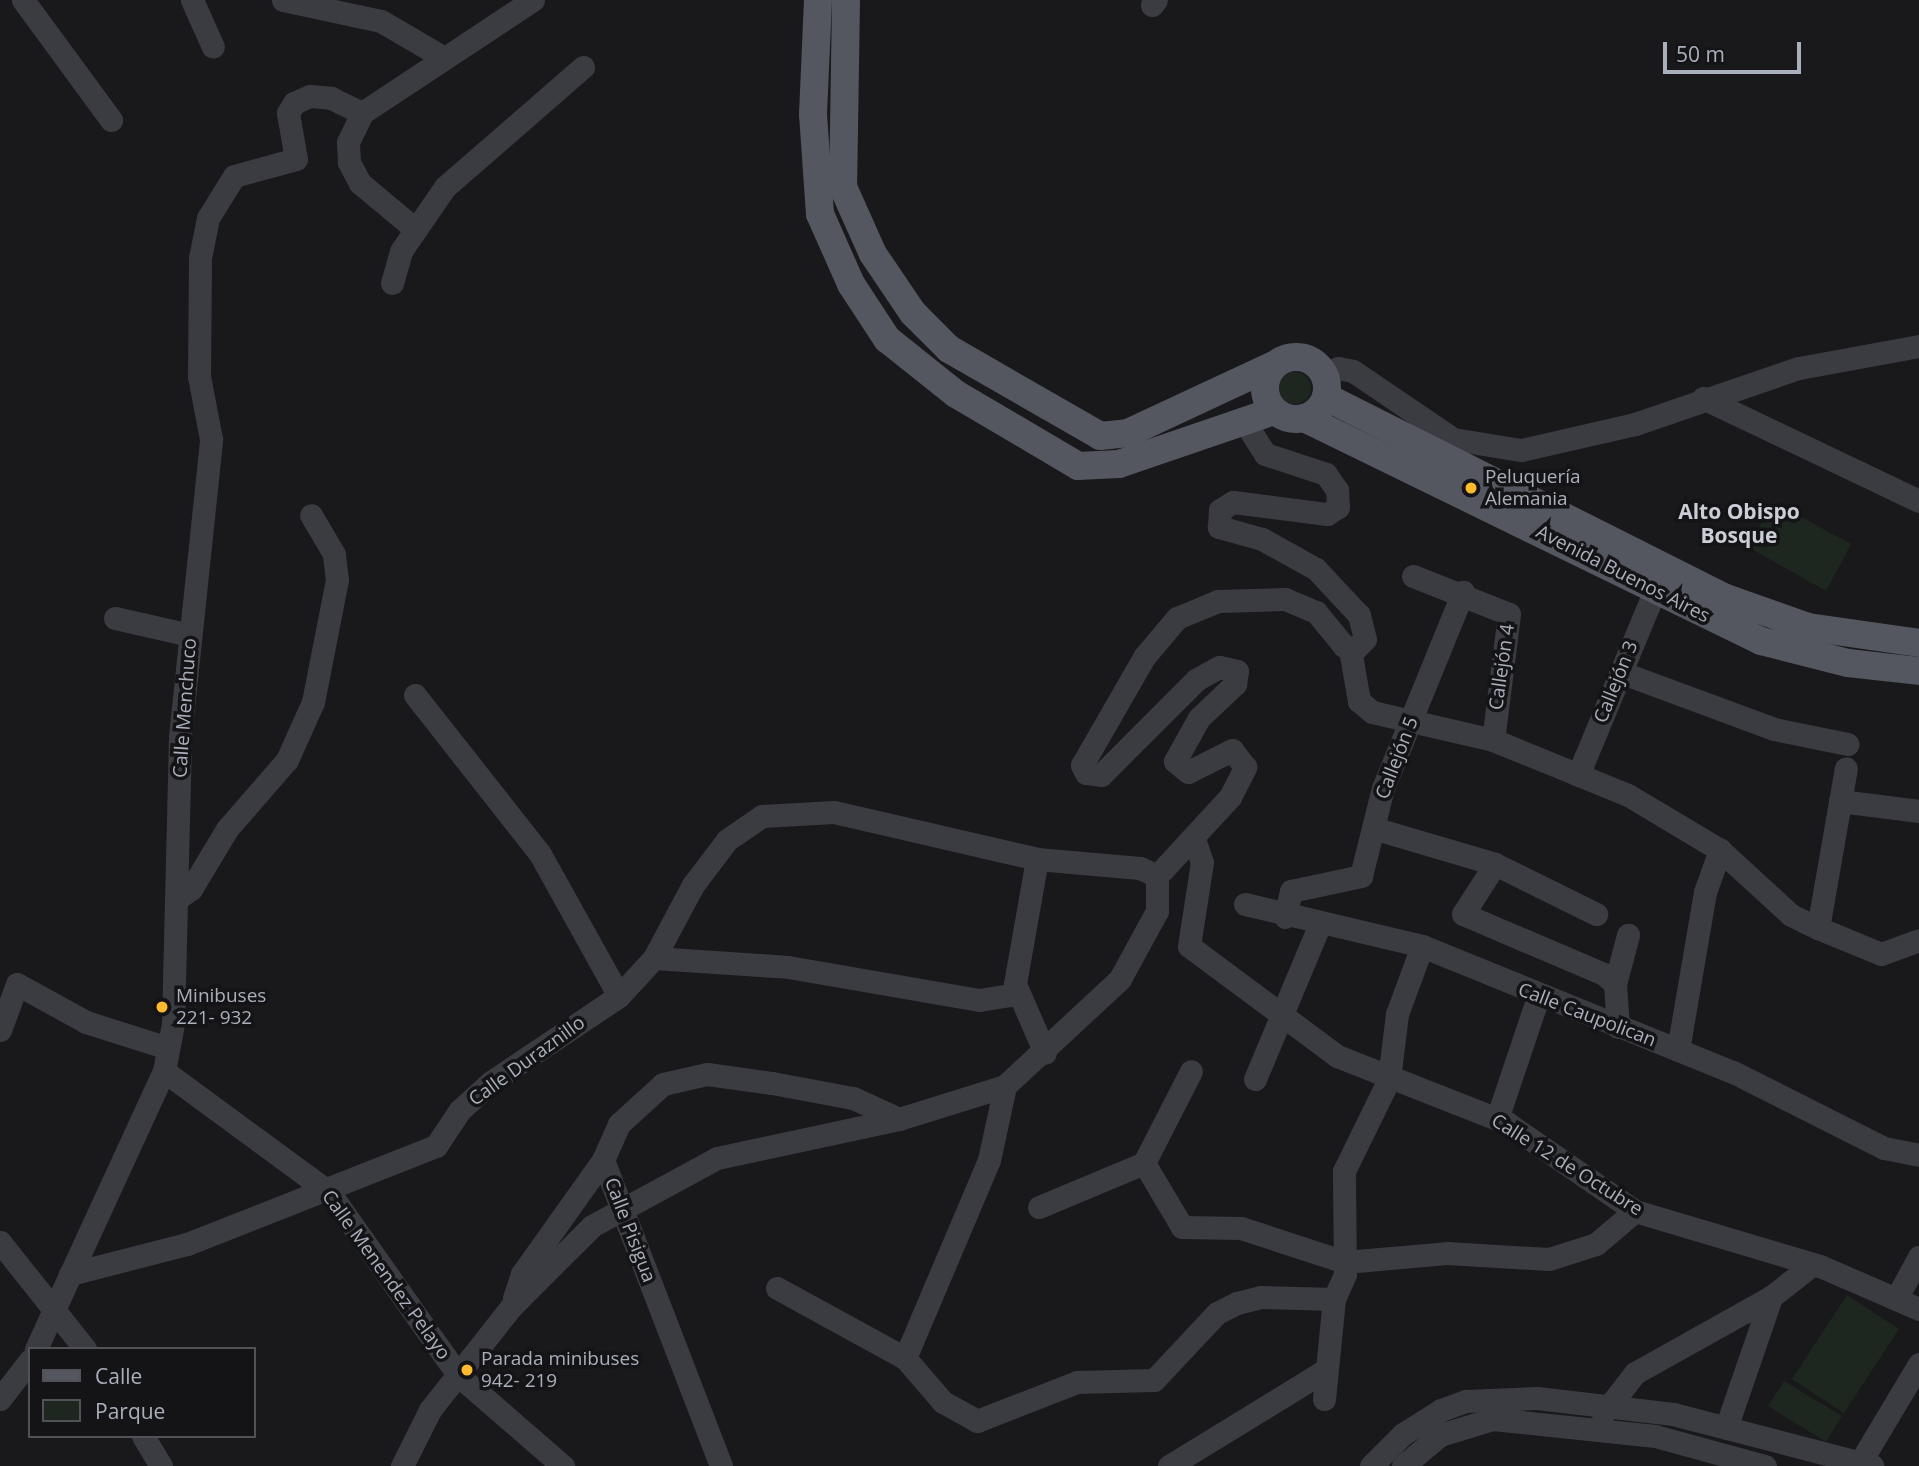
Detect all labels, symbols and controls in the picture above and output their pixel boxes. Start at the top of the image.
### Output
scale bar [1667,28,1805,72]
text: 50 m [1676,40,1725,68]
place label: Peluquería Alemania [1485,466,1581,510]
marker: Peluquería Alemania [1463,480,1479,496]
district label: Alto Obispo Bosque [1678,498,1800,548]
street label: Avenida Buenos Aires [1532,520,1714,628]
street label: Callejón 4 [1485,623,1519,711]
street label: Calle Menchuco [169,637,201,779]
street label: Callejón 3 [1589,638,1643,726]
street label: Callejón 5 [1371,714,1423,802]
street label: Calle Caupolican [1515,978,1659,1052]
place label: Minibuses 221- 932 [176,985,266,1029]
marker: Minibuses 221- 932 [154,999,170,1015]
street label: Calle Duraznillo [465,1011,589,1111]
street label: Calle 12 de Octubre [1487,1109,1647,1221]
street label: Calle Pisigua [600,1174,660,1286]
street label: Calle Menendez Pelayo [317,1186,455,1364]
legend [28,1347,256,1438]
place label: Parada minibuses 942- 219 [481,1348,639,1392]
text: Calle [95,1362,142,1390]
marker: Parada minibuses 942- 219 [459,1362,475,1378]
text: Parque [95,1397,165,1425]

